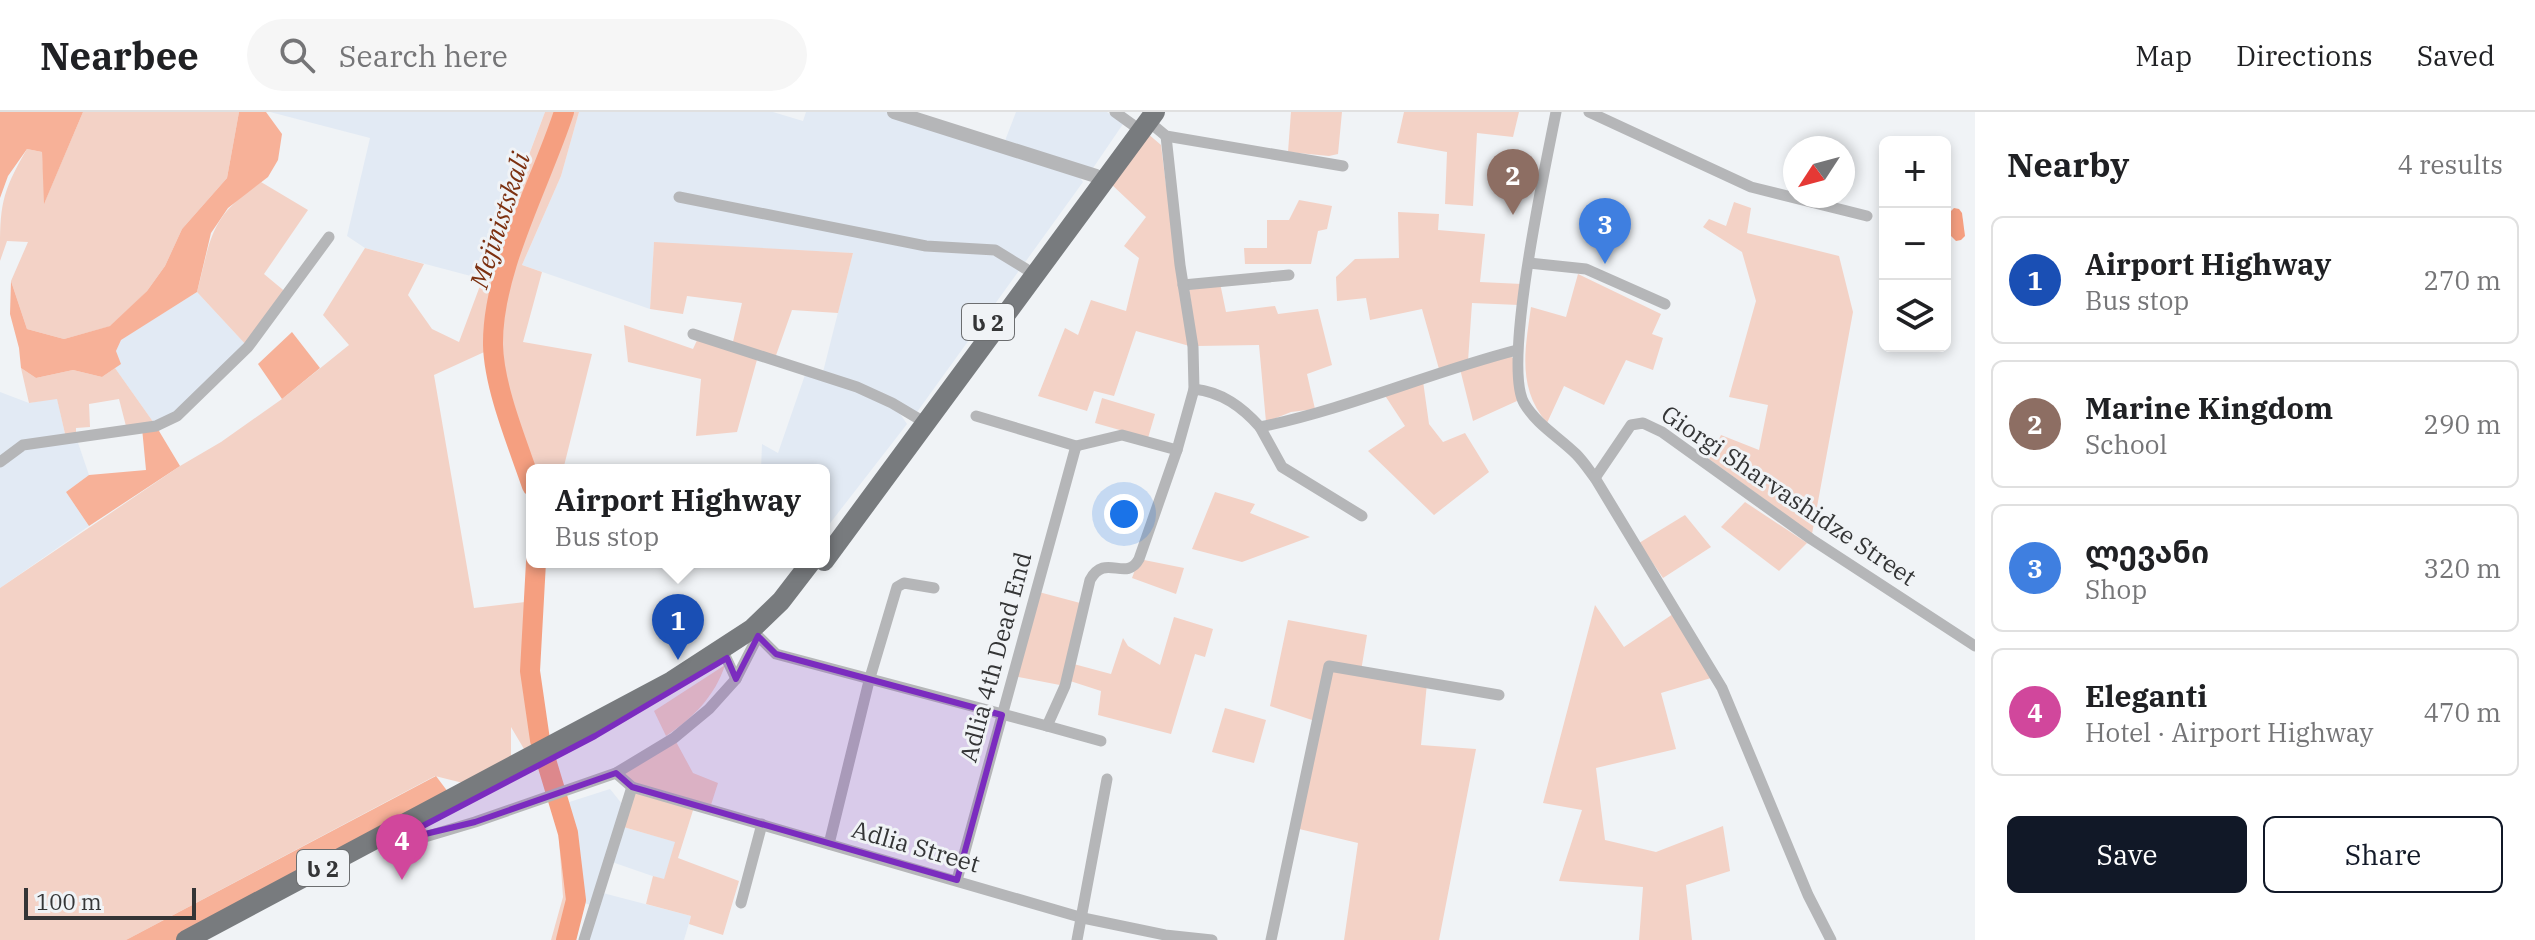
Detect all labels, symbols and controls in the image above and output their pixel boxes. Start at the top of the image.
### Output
search box [247,19,807,91]
text: Nearbee [40,31,199,80]
icon: search [275,33,319,77]
text: Search here [339,36,508,75]
text: Map [2135,37,2192,74]
text: Directions [2236,37,2373,74]
text: Saved [2417,37,2495,74]
north arrow [1783,136,1855,208]
map controls [1879,136,1951,352]
button: + [1879,136,1951,208]
text: Nearby [2007,142,2129,186]
text: 4 results [2397,147,2503,181]
water label: Mejinistskali [461,148,537,293]
pin: 2 [1487,149,1539,215]
pin: 3 [1579,198,1631,264]
button: − [1879,208,1951,280]
text: Airport Highway [2085,244,2331,283]
text: 1 [2027,263,2043,297]
text: 270 m [2423,263,2501,297]
button: layers [1879,280,1951,352]
text: Bus stop [2085,283,2189,317]
road number: ს 2 [962,304,1014,340]
text: Marine Kingdom [2085,388,2333,427]
street label: Giorgi Sharvashidze Street [1655,398,1923,592]
text: 2 [2027,407,2043,441]
text: 290 m [2423,407,2501,441]
text: School [2085,427,2167,461]
popup [526,464,830,568]
text: Airport Highway [555,480,801,519]
your location [1104,494,1144,534]
text: Bus stop [555,519,659,553]
text: ლევანი [2085,532,2209,571]
street label: Adlia 4th Dead End [952,548,1038,766]
text: 3 [2027,551,2043,585]
text: 320 m [2423,551,2501,585]
text: Shop [2085,572,2147,606]
pin: 1 [652,594,704,660]
text: Eleganti [2085,676,2207,715]
text: 4 [2027,695,2043,729]
text: 470 m [2423,695,2501,729]
text: Hotel · Airport Highway [2085,715,2374,749]
street label: Adlia Street [848,812,984,880]
pin: 4 [376,814,428,880]
button: Save [2007,816,2247,893]
button: Share [2263,816,2503,893]
road number: ს 2 [297,850,349,886]
scale bar [24,884,196,920]
text: 100 m [36,887,102,916]

